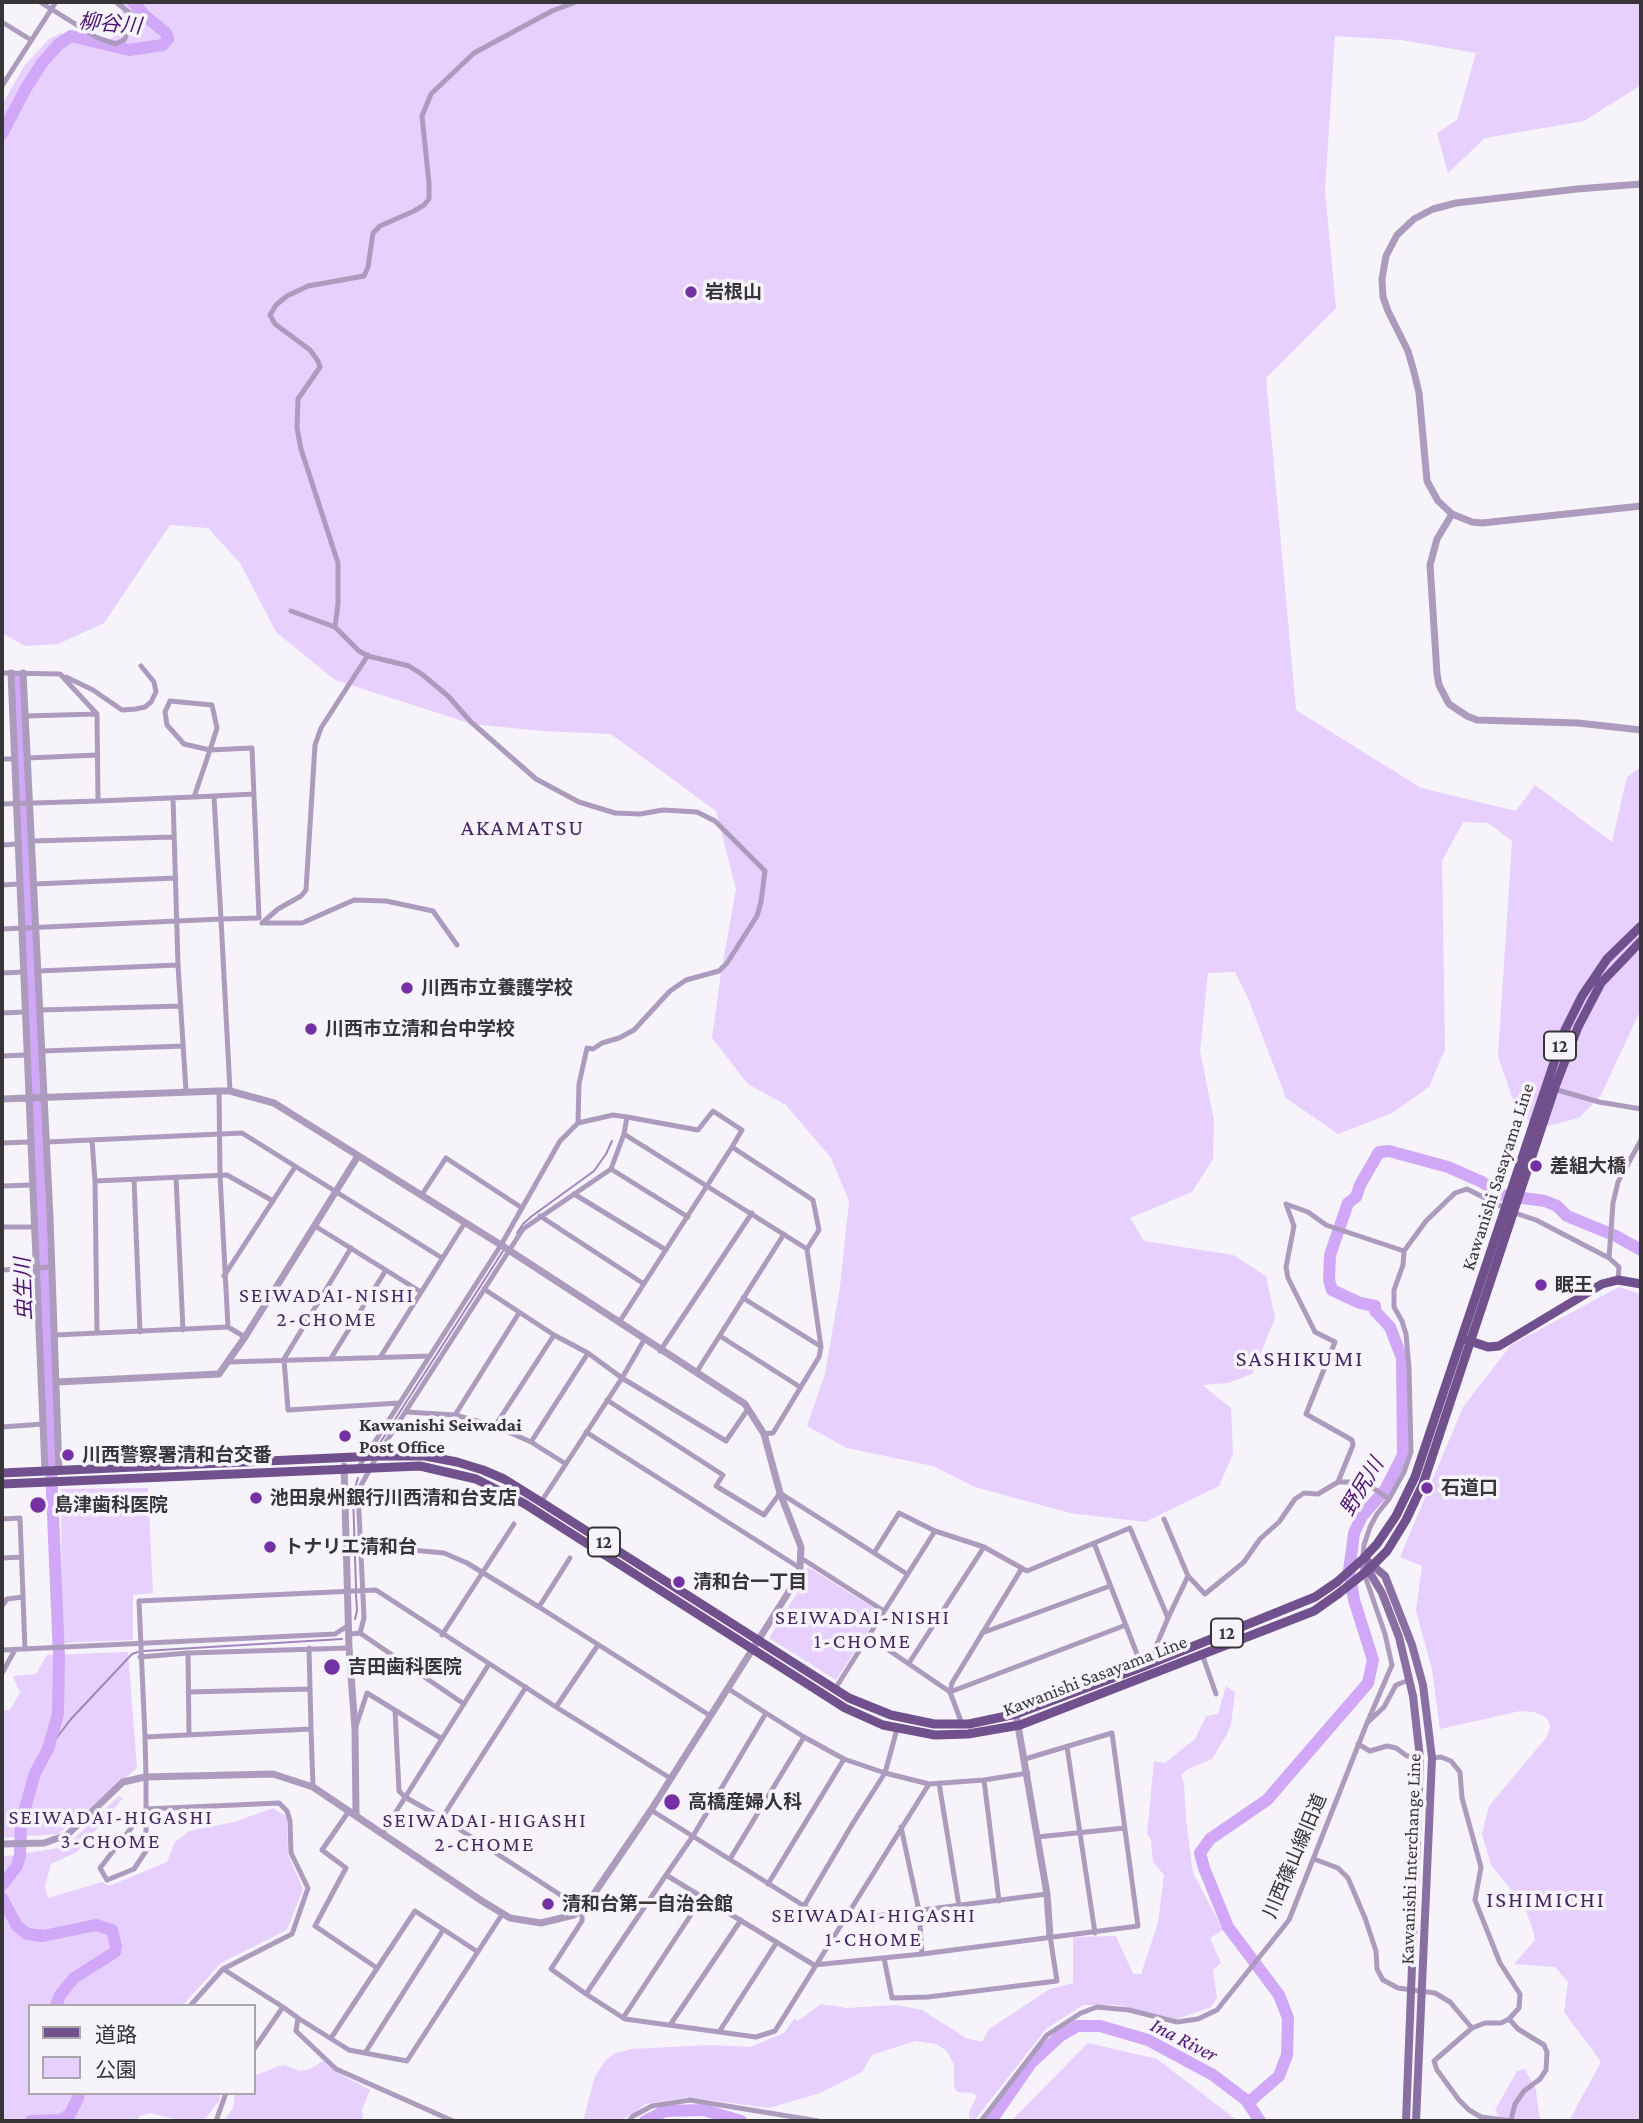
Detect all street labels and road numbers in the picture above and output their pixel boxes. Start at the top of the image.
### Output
road number: 12 [1544,1031,1576,1060]
street label: Kawanishi Sasayama Line [1457,1081,1539,1273]
road number: 12 [588,1527,620,1556]
road number: 12 [1211,1618,1243,1648]
street label: Kawanishi Sasayama Line [1000,1630,1190,1722]
street label: Kawanishi Interchange Line [1396,1753,1426,1965]
street label: 川西篠山線旧道 [1259,1790,1331,1922]

